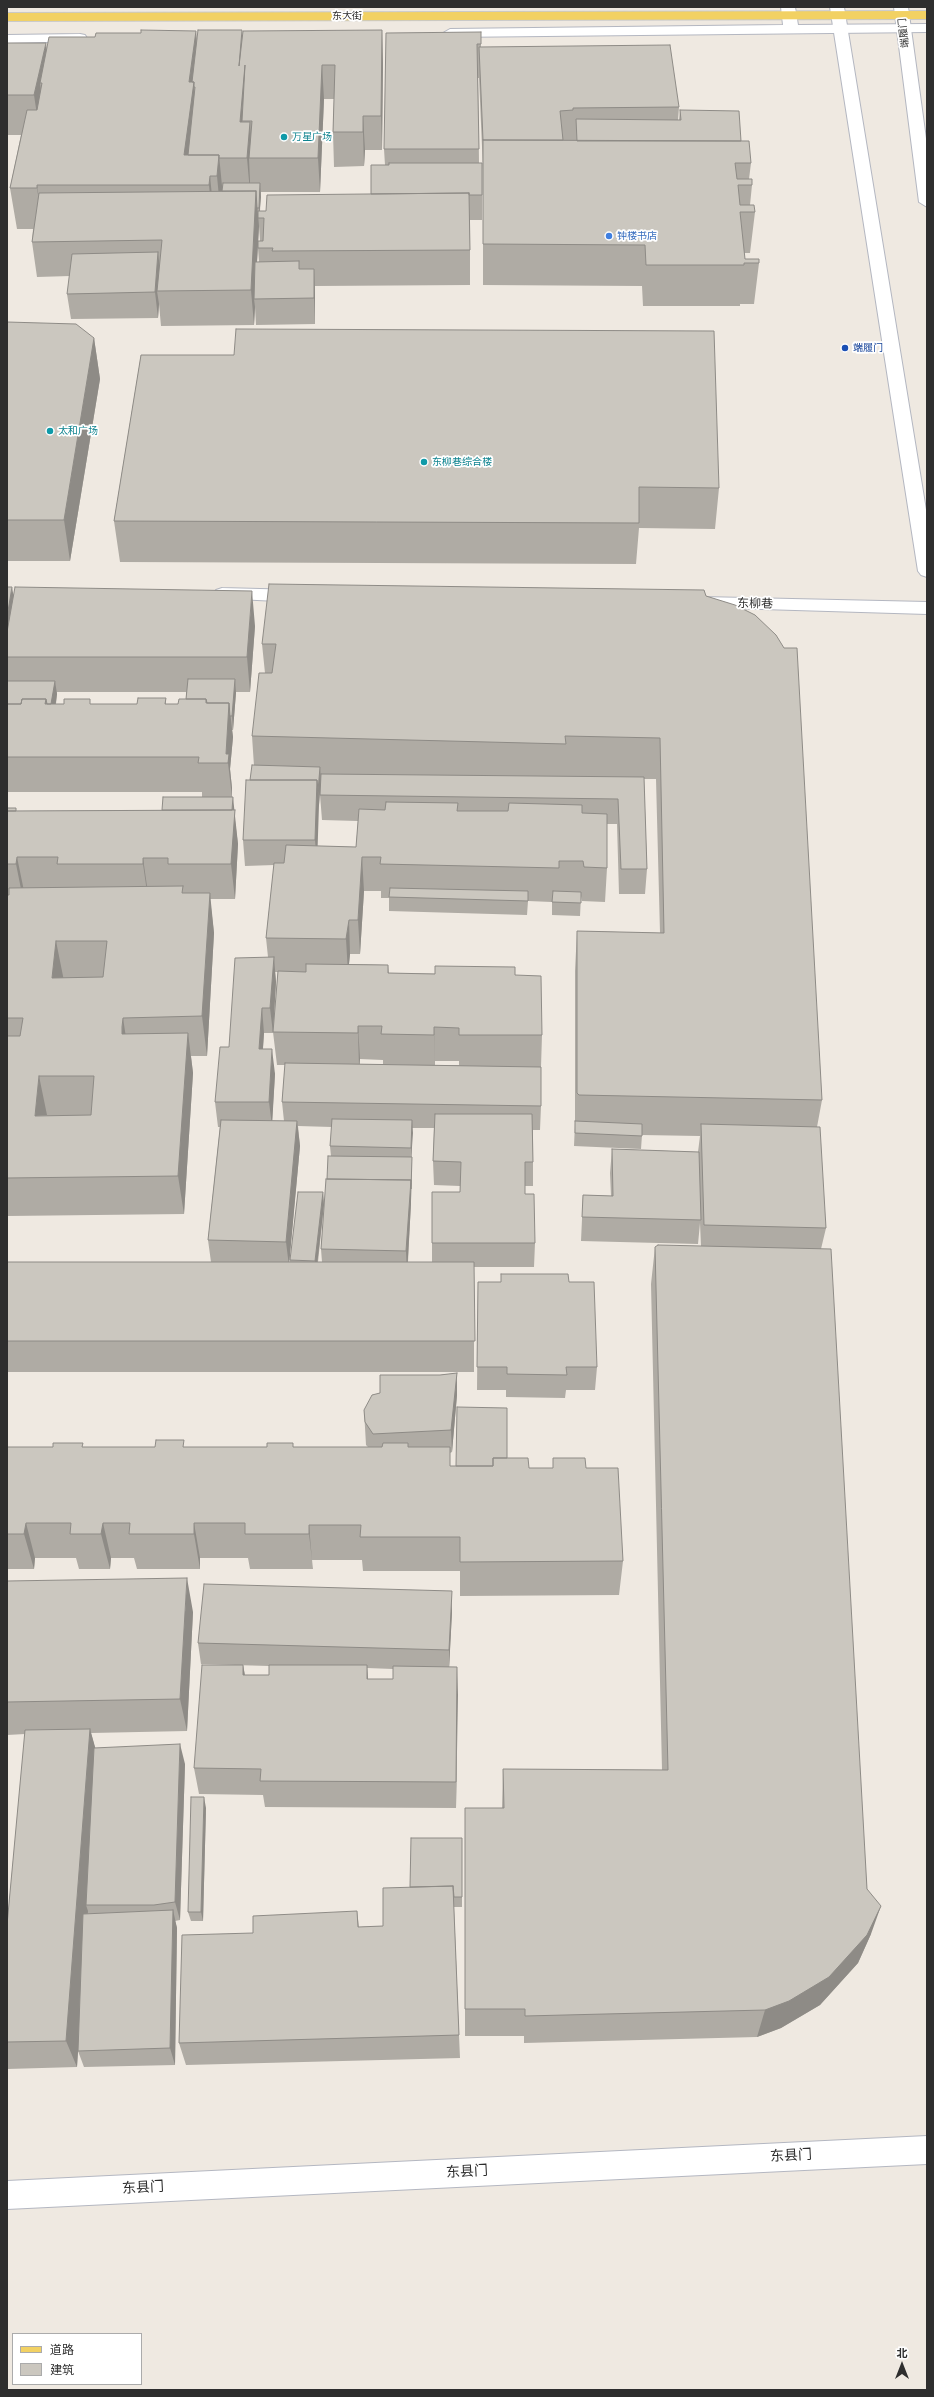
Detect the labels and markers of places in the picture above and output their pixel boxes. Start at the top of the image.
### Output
place label: 万星广场 [292,131,332,143]
marker: 万星广场 [279,132,289,142]
place label: 钟楼书店 [617,230,657,242]
marker: 钟楼书店 [604,231,614,241]
place label: 端履门 [853,342,883,354]
marker: 端履门 [840,343,850,353]
place label: 太和广场 [58,425,98,437]
marker: 太和广场 [45,426,55,436]
place label: 东柳巷综合楼 [432,456,492,468]
marker: 东柳巷综合楼 [419,457,429,467]

